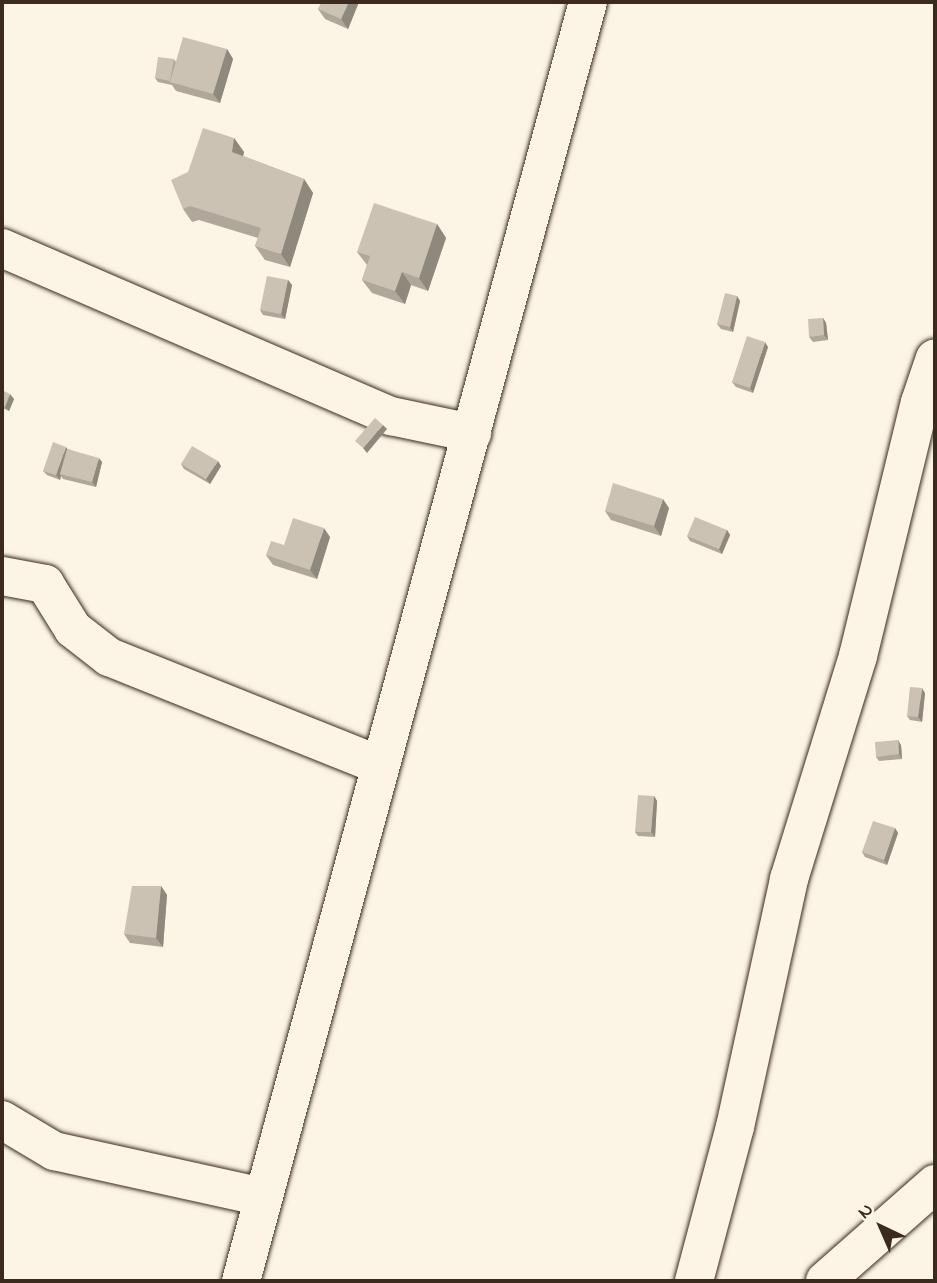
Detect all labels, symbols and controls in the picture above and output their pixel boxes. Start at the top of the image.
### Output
north arrow [846,1192,916,1262]
text: N [852,1197,880,1226]

